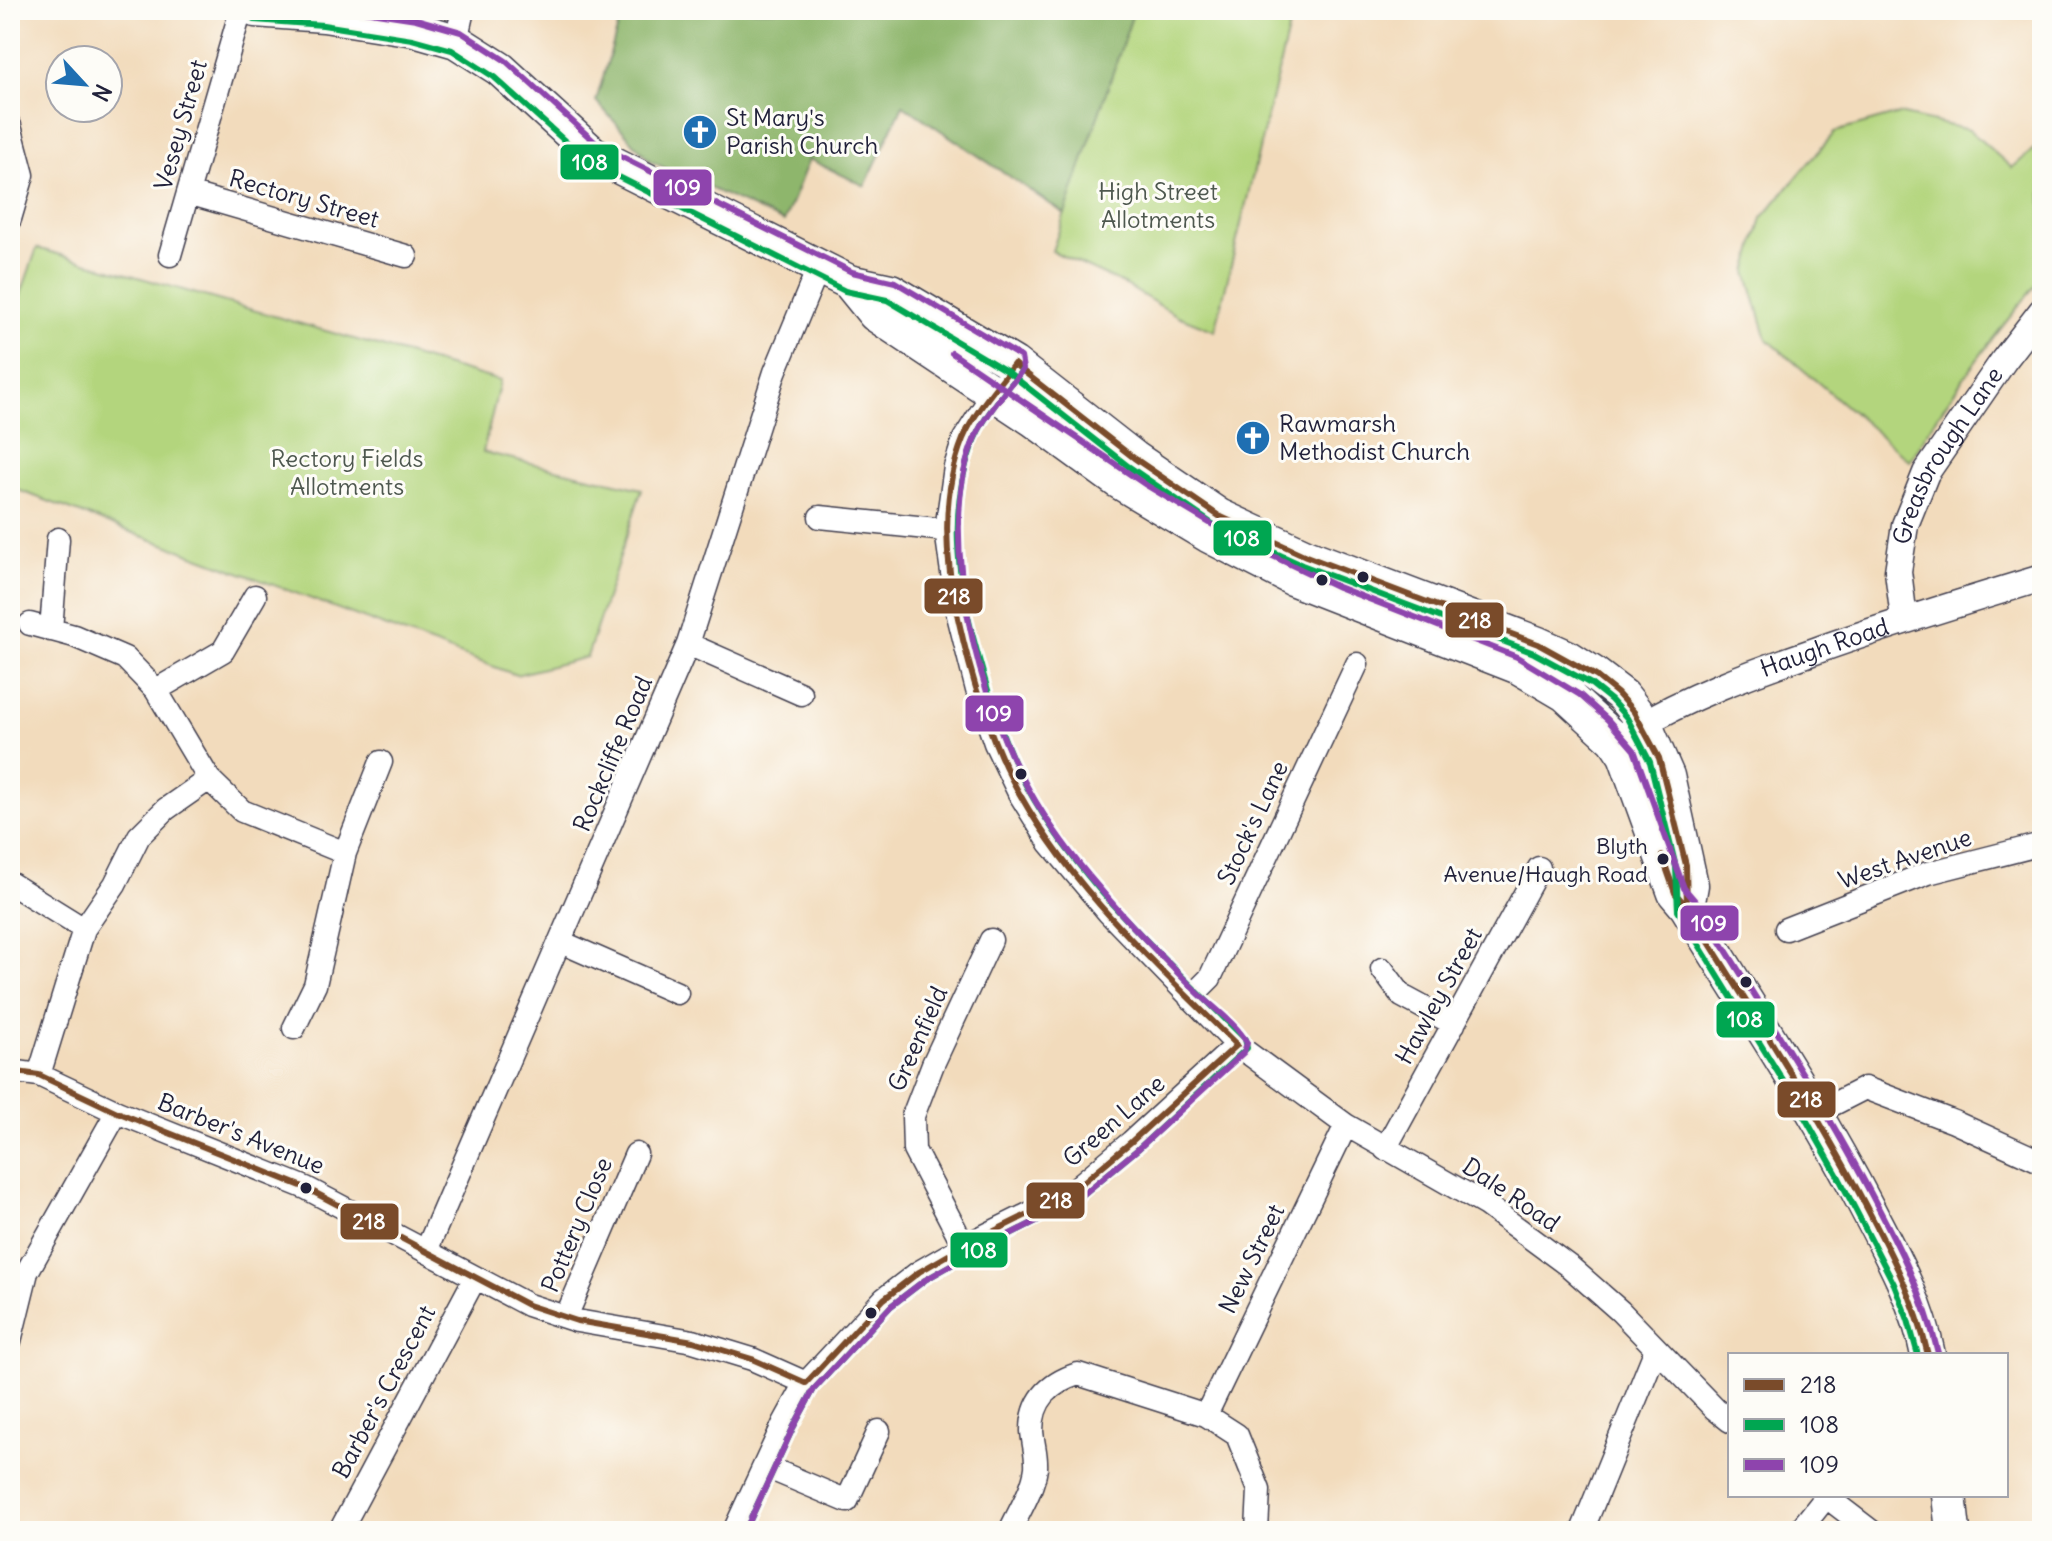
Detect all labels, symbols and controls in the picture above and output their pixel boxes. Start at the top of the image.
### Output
north arrow [44,44,124,124]
street label: Vesey Street [147,56,213,193]
text: N [86,80,118,106]
place label: St Mary's Parish Church [726,102,878,160]
church icon: St Mary's Parish Church [681,113,719,151]
line badge: 108 [559,143,620,181]
text: 108 [572,148,608,176]
street label: Rectory Street [226,162,383,234]
line badge: 109 [652,168,713,207]
text: 109 [665,173,701,201]
park label: High Street Allotments [1098,176,1218,234]
street label: Greasbrough Lane [1886,361,2009,546]
place label: Rawmarsh Methodist Church [1279,408,1470,466]
church icon: Rawmarsh Methodist Church [1234,419,1272,457]
park label: Rectory Fields Allotments [271,443,423,501]
line badge: 108 [1212,519,1273,557]
text: 108 [1224,524,1260,552]
unlabelled marker [1355,569,1371,585]
unlabelled marker [1314,572,1330,588]
line badge: 218 [923,577,984,615]
text: 218 [937,582,971,610]
line badge: 218 [1444,601,1505,639]
text: 218 [1458,606,1492,634]
street label: Haugh Road [1756,611,1892,683]
street label: Rockcliffe Road [566,671,658,836]
line badge: 109 [964,694,1025,733]
text: 109 [976,699,1012,727]
street label: Stock's Lane [1210,756,1294,889]
unlabelled marker [1013,766,1029,782]
street label: West Avenue [1834,821,1975,895]
place label: Blyth Avenue/Haugh Road [1443,832,1648,888]
marker: Blyth Avenue/Haugh Road [1655,851,1671,867]
line badge: 109 [1679,904,1740,942]
text: 109 [1691,909,1727,937]
street label: Hawley Street [1388,922,1488,1069]
unlabelled marker [1738,974,1754,990]
street label: Greenfield [881,981,954,1096]
line badge: 108 [1715,1000,1776,1039]
text: 108 [1727,1005,1763,1033]
street label: Green Lane [1056,1068,1170,1173]
line badge: 218 [1776,1080,1837,1119]
text: 218 [1789,1085,1823,1113]
street label: Barber's Avenue [154,1086,329,1180]
street label: Dale Road [1457,1151,1566,1238]
street label: Pottery Close [534,1153,618,1297]
unlabelled marker [298,1180,314,1196]
line badge: 218 [1025,1181,1086,1220]
text: 218 [1039,1186,1073,1214]
street label: New Street [1212,1199,1290,1318]
line badge: 218 [339,1202,400,1241]
text: 218 [352,1207,386,1235]
line badge: 108 [949,1231,1009,1269]
text: 108 [961,1236,997,1264]
street label: Barber's Crescent [325,1300,441,1483]
unlabelled marker [863,1305,879,1321]
legend [1728,1353,2008,1497]
text: 218 [1800,1369,1837,1399]
text: 108 [1800,1409,1839,1439]
text: 109 [1800,1449,1839,1479]

